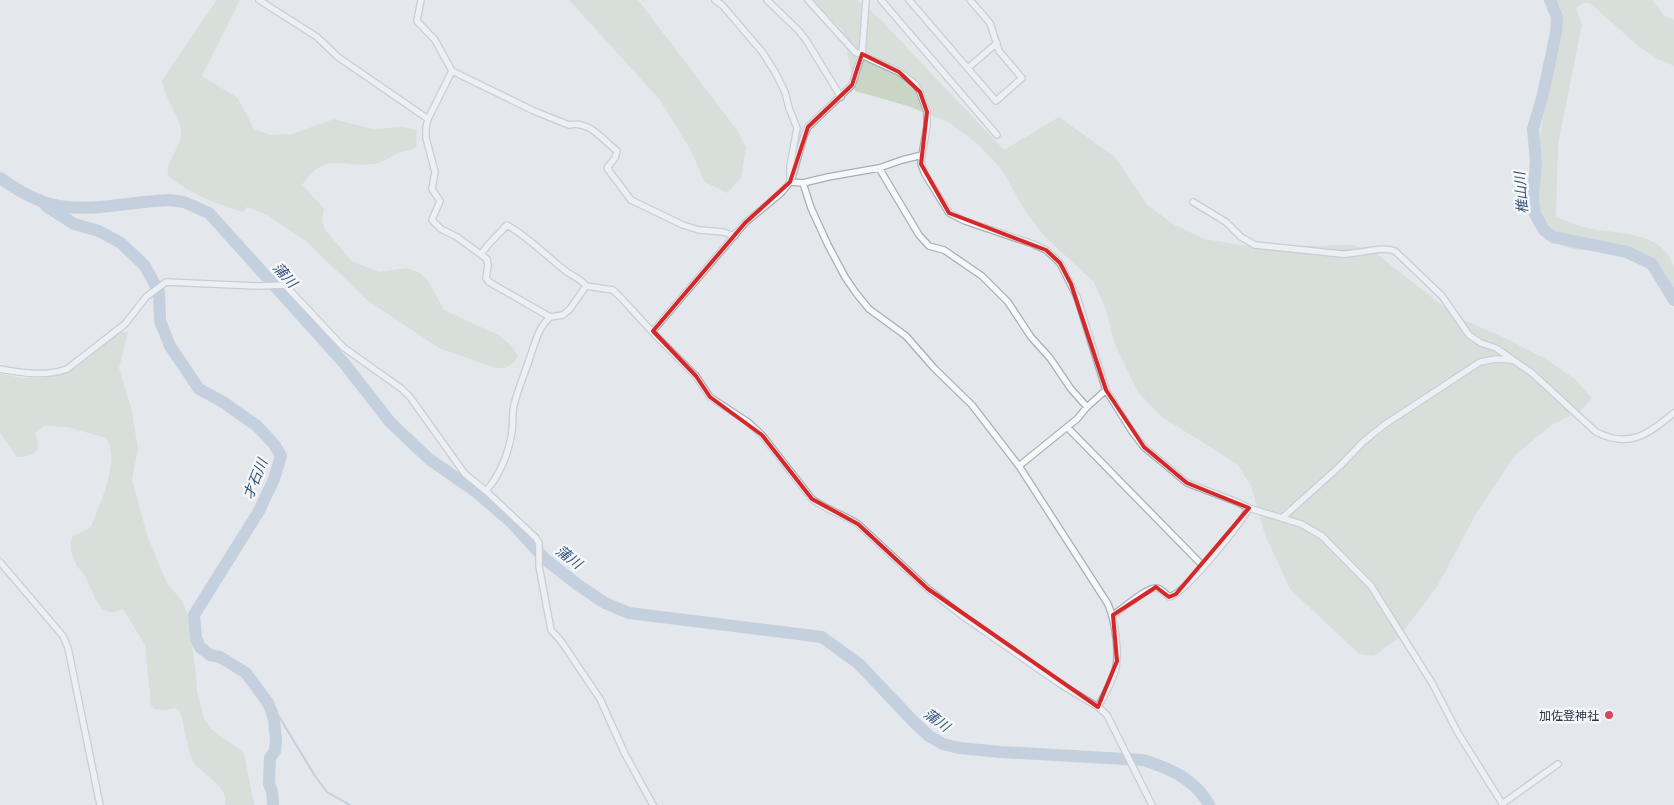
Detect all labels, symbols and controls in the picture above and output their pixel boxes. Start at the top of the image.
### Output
water label: 椎山川 [1509,169,1532,215]
water label: 蒲川 [268,258,303,294]
water label: 才石川 [238,454,273,502]
water label: 蒲川 [552,541,588,575]
water label: 蒲川 [920,704,956,737]
place label: 加佐登神社 [1539,707,1599,724]
marker: 加佐登神社 [1603,709,1615,721]

